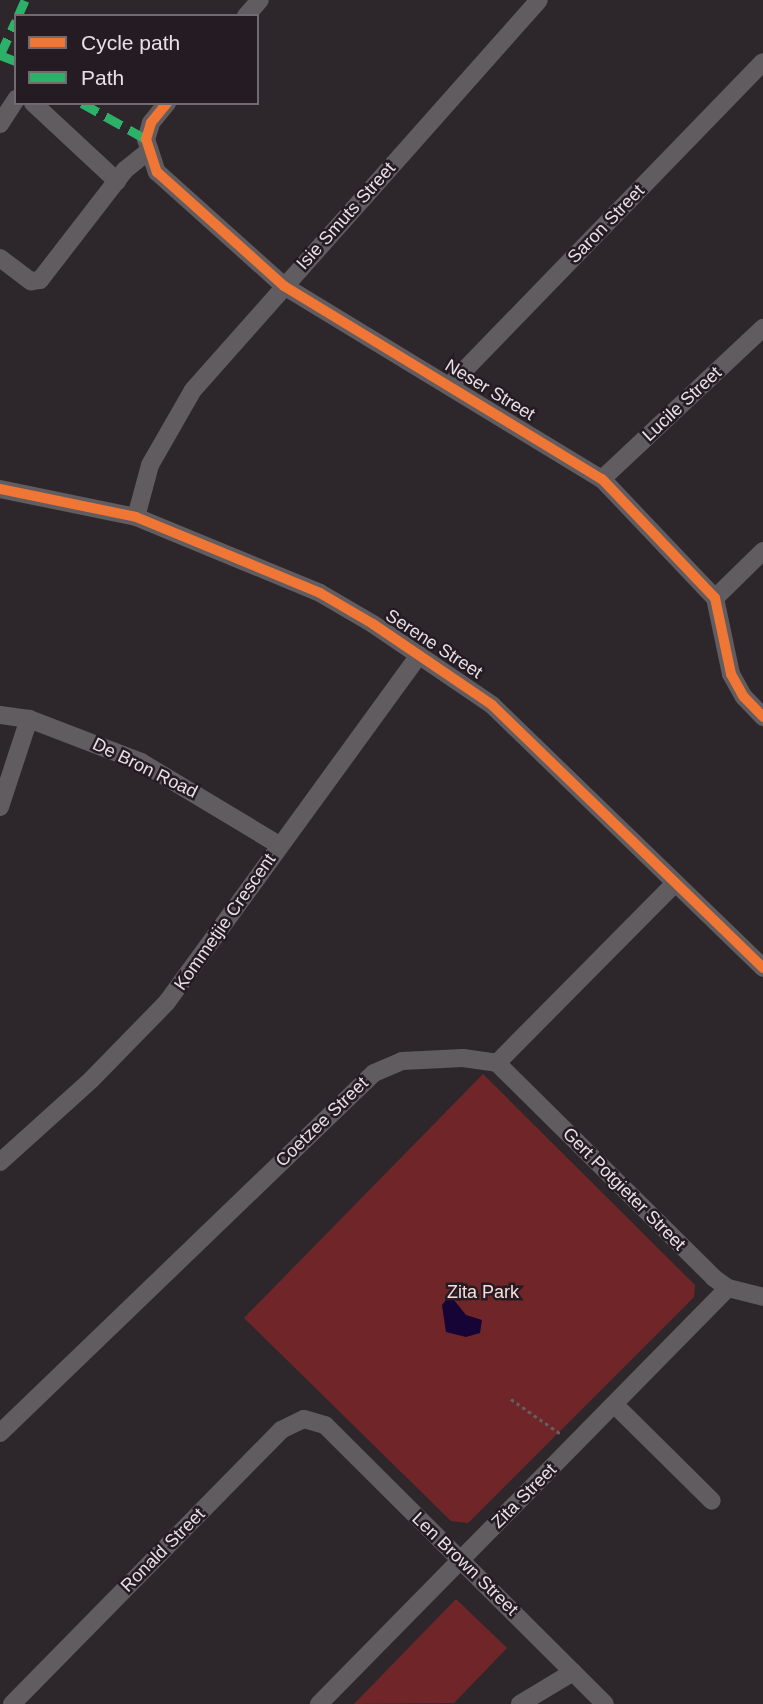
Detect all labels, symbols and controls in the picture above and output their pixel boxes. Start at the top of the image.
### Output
legend [14,14,259,105]
text: Cycle path [81,31,180,54]
text: Path [81,66,124,89]
street label: Isie Smuts Street [292,158,400,274]
street label: Saron Street [563,180,649,268]
street label: Neser Street [441,355,539,425]
street label: Lucile Street [638,362,726,446]
street label: Serene Street [382,605,486,683]
street label: De Bron Road [89,733,201,803]
street label: Kommetjie Crescent [170,849,280,995]
street label: Coetzee Street [271,1073,373,1171]
street label: Gert Potgieter Street [558,1123,690,1255]
park label: Zita Park [447,1281,519,1303]
street label: Zita Street [487,1459,561,1533]
street label: Ronald Street [116,1503,210,1597]
street label: Len Brown Street [407,1508,523,1620]

